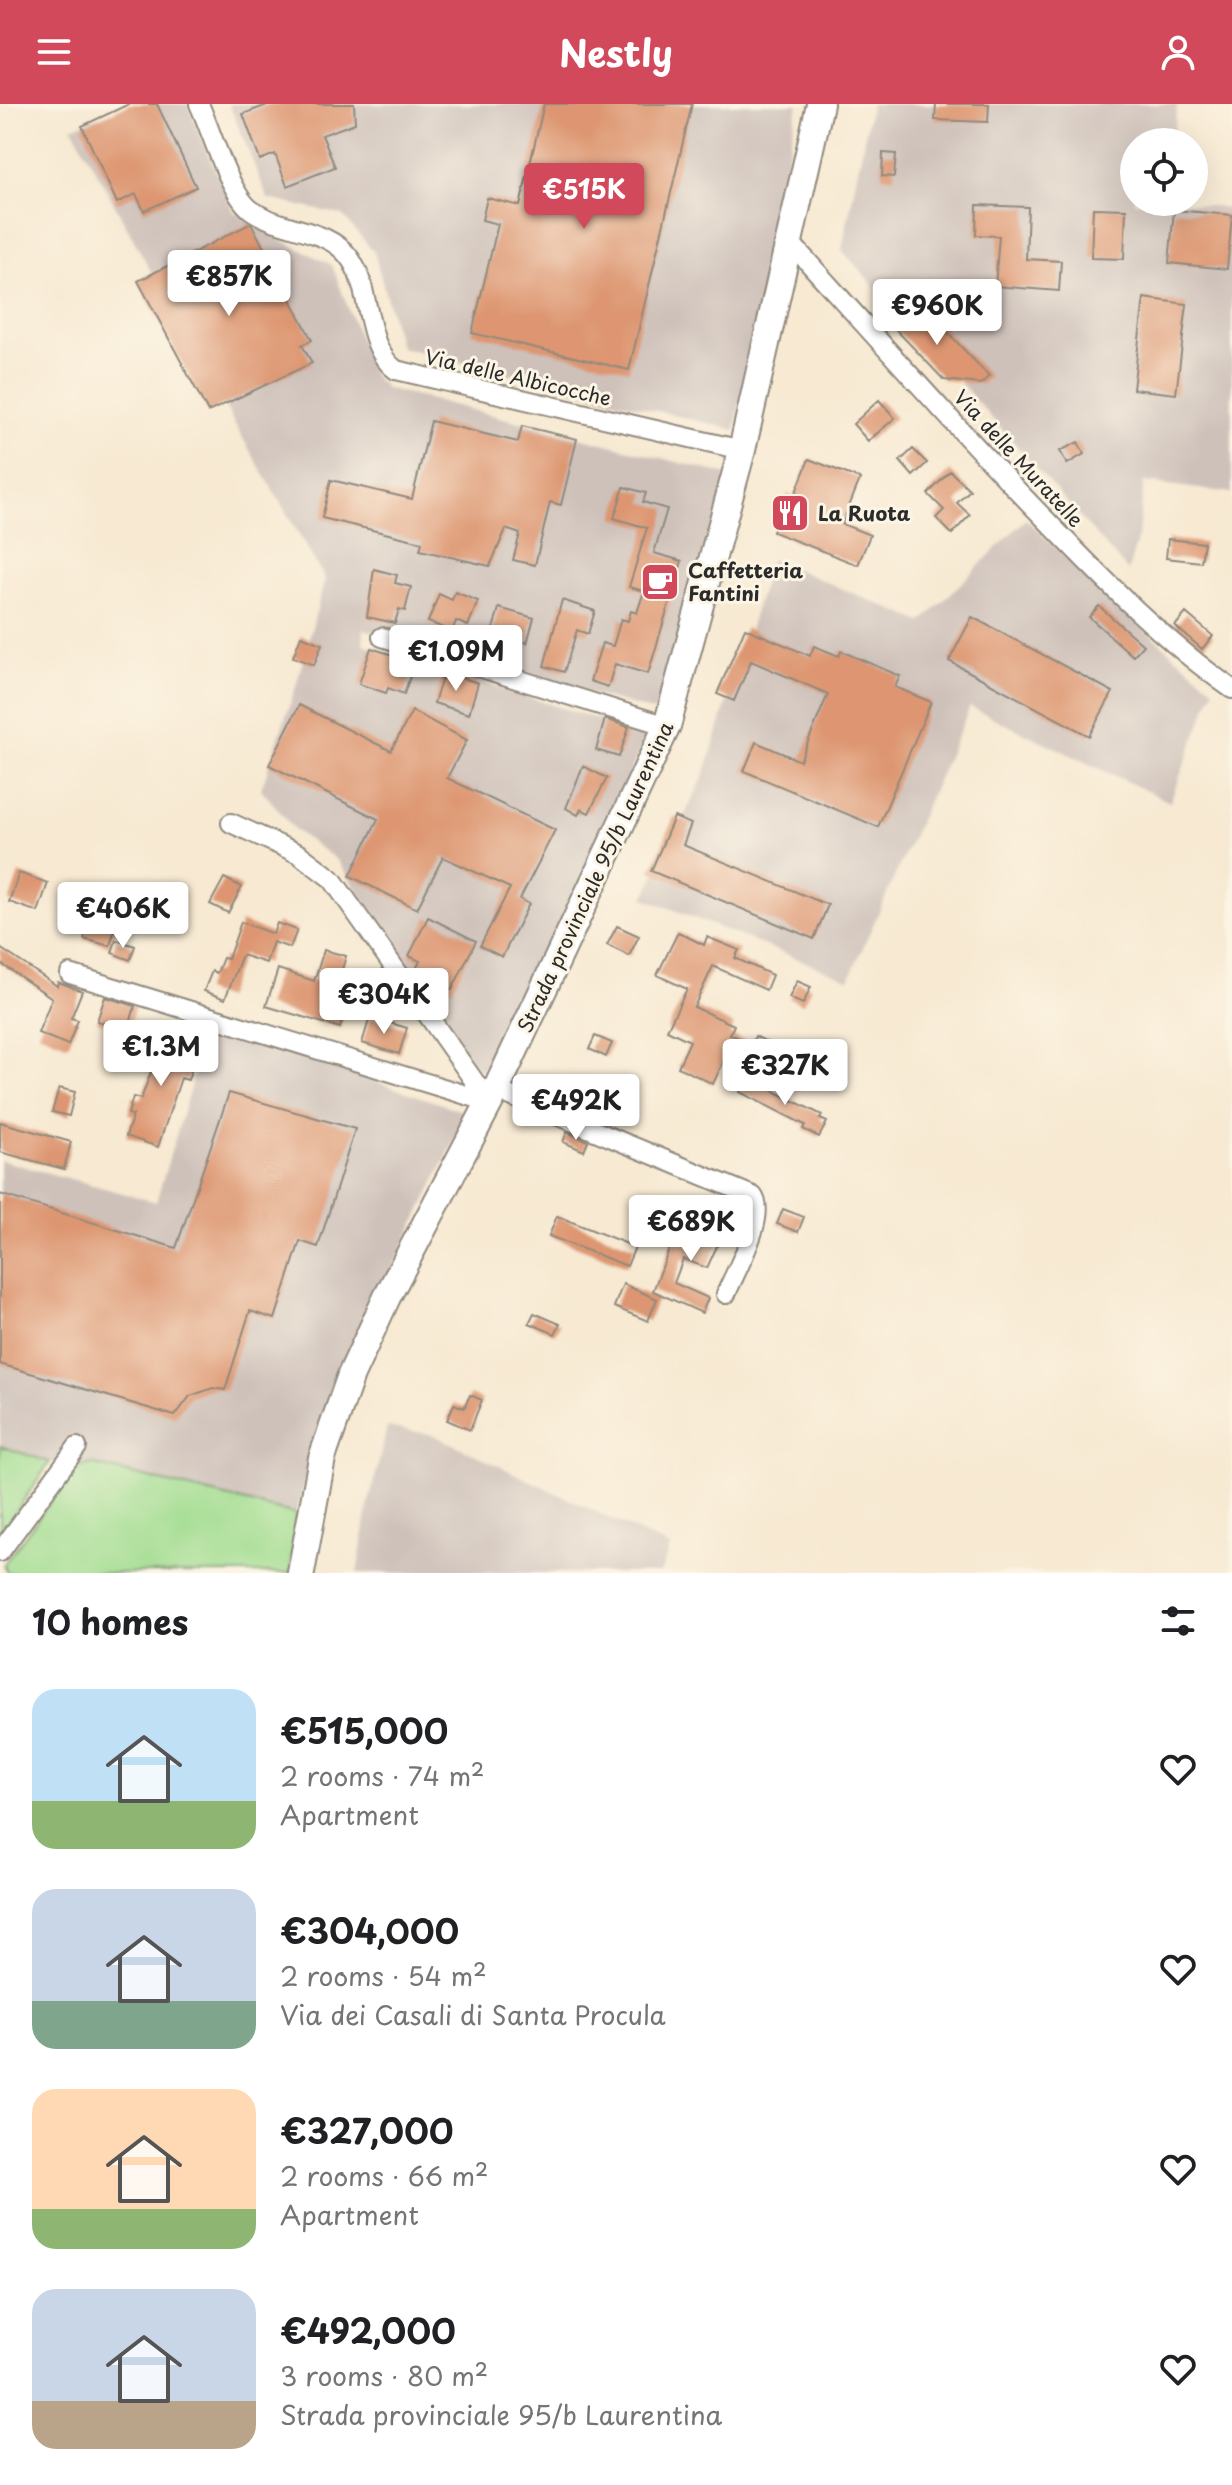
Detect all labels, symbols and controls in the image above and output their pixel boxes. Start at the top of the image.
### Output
text: Nestly [559,25,673,79]
icon: menu [32,30,76,74]
icon: person [1156,30,1200,74]
map controls [1120,128,1208,216]
button: locate [1120,128,1208,216]
pin: €515K [528,163,640,231]
text: €515K [542,169,626,208]
pin: €857K [173,250,285,318]
text: €857K [186,256,272,295]
pin: €960K [881,279,993,347]
text: €960K [891,285,983,324]
street label: Via delle Albicocche [422,341,614,413]
street label: Via delle Muratelle [947,383,1091,533]
restaurant icon: La Ruota [769,492,811,534]
place label: La Ruota [818,498,911,528]
place label: Caffetteria Fantini [688,555,803,608]
cafe icon: Caffetteria Fantini [639,561,681,603]
pin: €1.09M [391,625,521,693]
text: €1.09M [407,631,505,670]
street label: Strada provinciale 95/b Laurentina [510,716,681,1038]
pin: €406K [67,882,179,950]
text: €406K [75,888,171,927]
pin: €304K [328,968,440,1036]
text: €304K [337,974,431,1013]
pin: €1.3M [105,1020,217,1088]
text: €1.3M [121,1026,201,1065]
pin: €327K [729,1039,841,1107]
text: €327K [741,1045,829,1084]
pin: €492K [520,1074,632,1142]
text: €492K [530,1080,622,1119]
pin: €689K [635,1195,747,1263]
text: €689K [647,1201,735,1240]
text: 10 homes [32,1595,188,1647]
icon: filters [1156,1599,1200,1643]
text: €515,000 [280,1704,448,1756]
icon: home [96,1721,192,1817]
icon: heart [1156,1747,1200,1791]
text: 2 rooms · 74 m² [280,1756,484,1795]
text: Apartment [280,1795,419,1834]
text: €304,000 [280,1904,459,1956]
icon: home [96,1921,192,2017]
icon: heart [1156,1947,1200,1991]
text: 2 rooms · 54 m² [280,1956,487,1995]
text: Via dei Casali di Santa Procula [280,1995,666,2034]
text: €327,000 [280,2104,454,2156]
icon: home [96,2121,192,2217]
icon: heart [1156,2147,1200,2191]
text: 2 rooms · 66 m² [280,2156,489,2195]
text: Apartment [280,2195,419,2234]
text: €492,000 [280,2304,456,2356]
icon: home [96,2321,192,2417]
icon: heart [1156,2347,1200,2391]
text: 3 rooms · 80 m² [280,2356,488,2395]
text: Strada provinciale 95/b Laurentina [280,2395,722,2434]

